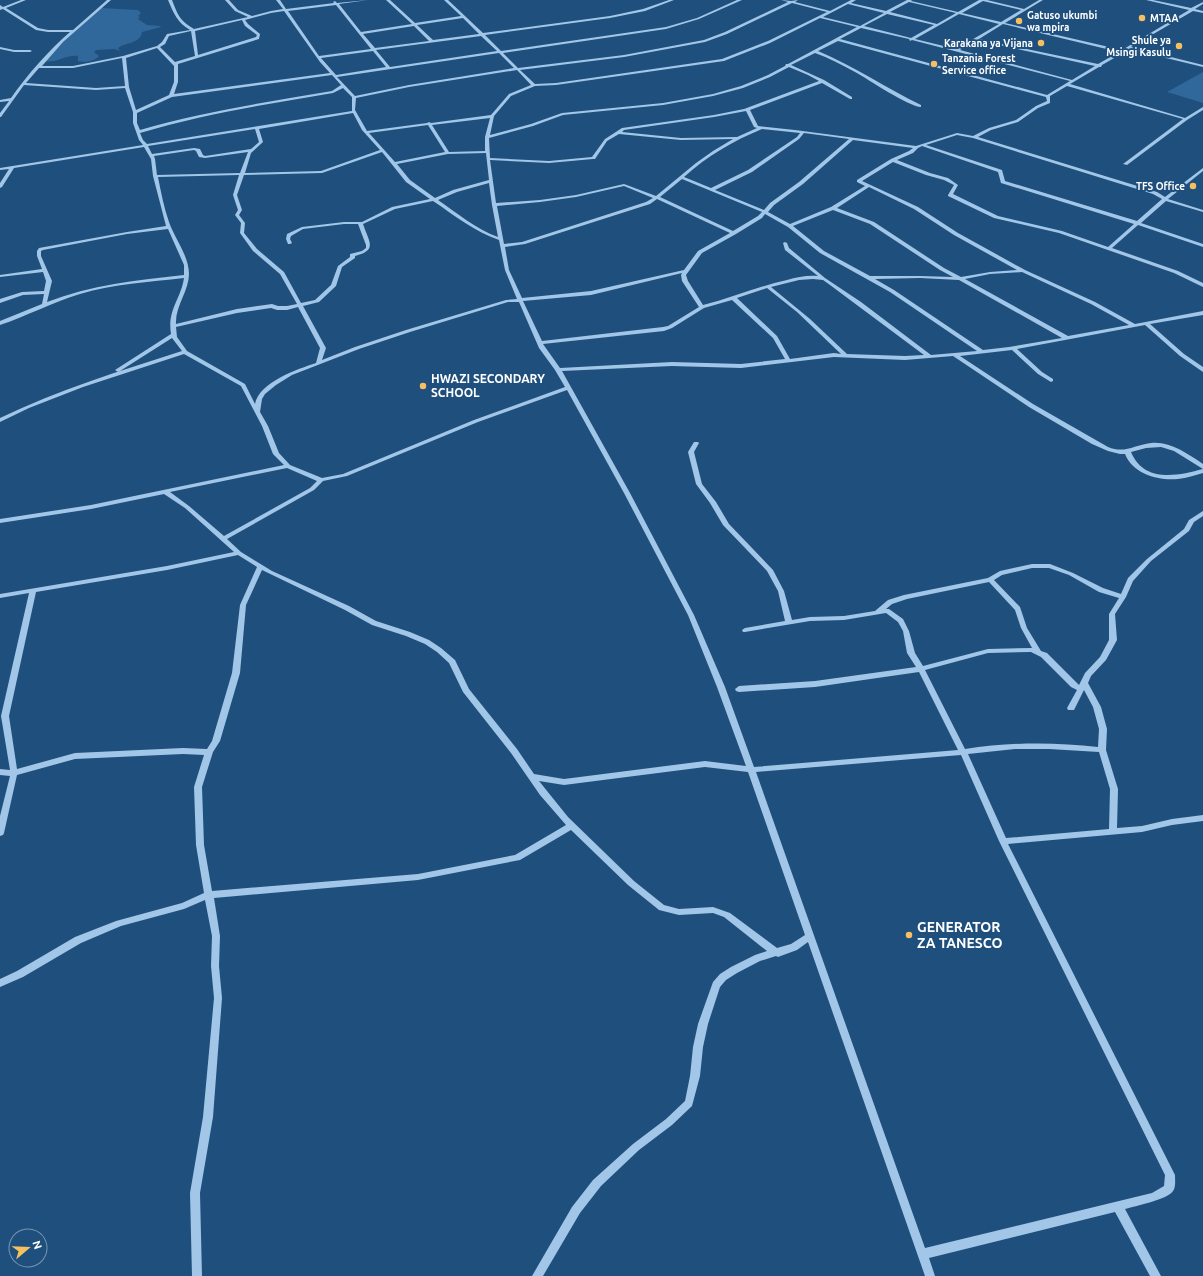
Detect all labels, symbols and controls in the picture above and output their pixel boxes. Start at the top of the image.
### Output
place label: Gatuso ukumbi wa mpira [1027,10,1097,33]
marker: MTAA [1137,13,1147,23]
place label: MTAA [1150,13,1179,24]
marker: Gatuso ukumbi wa mpira [1014,16,1024,26]
place label: Shule ya Msingi Kasulu [1106,35,1171,58]
place label: Karakana ya Vijana [944,38,1033,49]
marker: Karakana ya Vijana [1036,38,1046,48]
marker: Shule ya Msingi Kasulu [1174,41,1184,51]
place label: Tanzania Forest Service office [942,53,1016,76]
marker: Tanzania Forest Service office [929,59,939,69]
place label: TFS Office [1136,181,1185,192]
marker: TFS Office [1188,181,1198,191]
place label: HWAZI SECONDARY SCHOOL [431,372,545,399]
marker: HWAZI SECONDARY SCHOOL [418,381,428,391]
place label: GENERATOR ZA TANESCO [917,919,1002,951]
marker: GENERATOR ZA TANESCO [904,930,914,940]
north arrow [8,1228,48,1268]
text: N [30,1239,44,1251]

